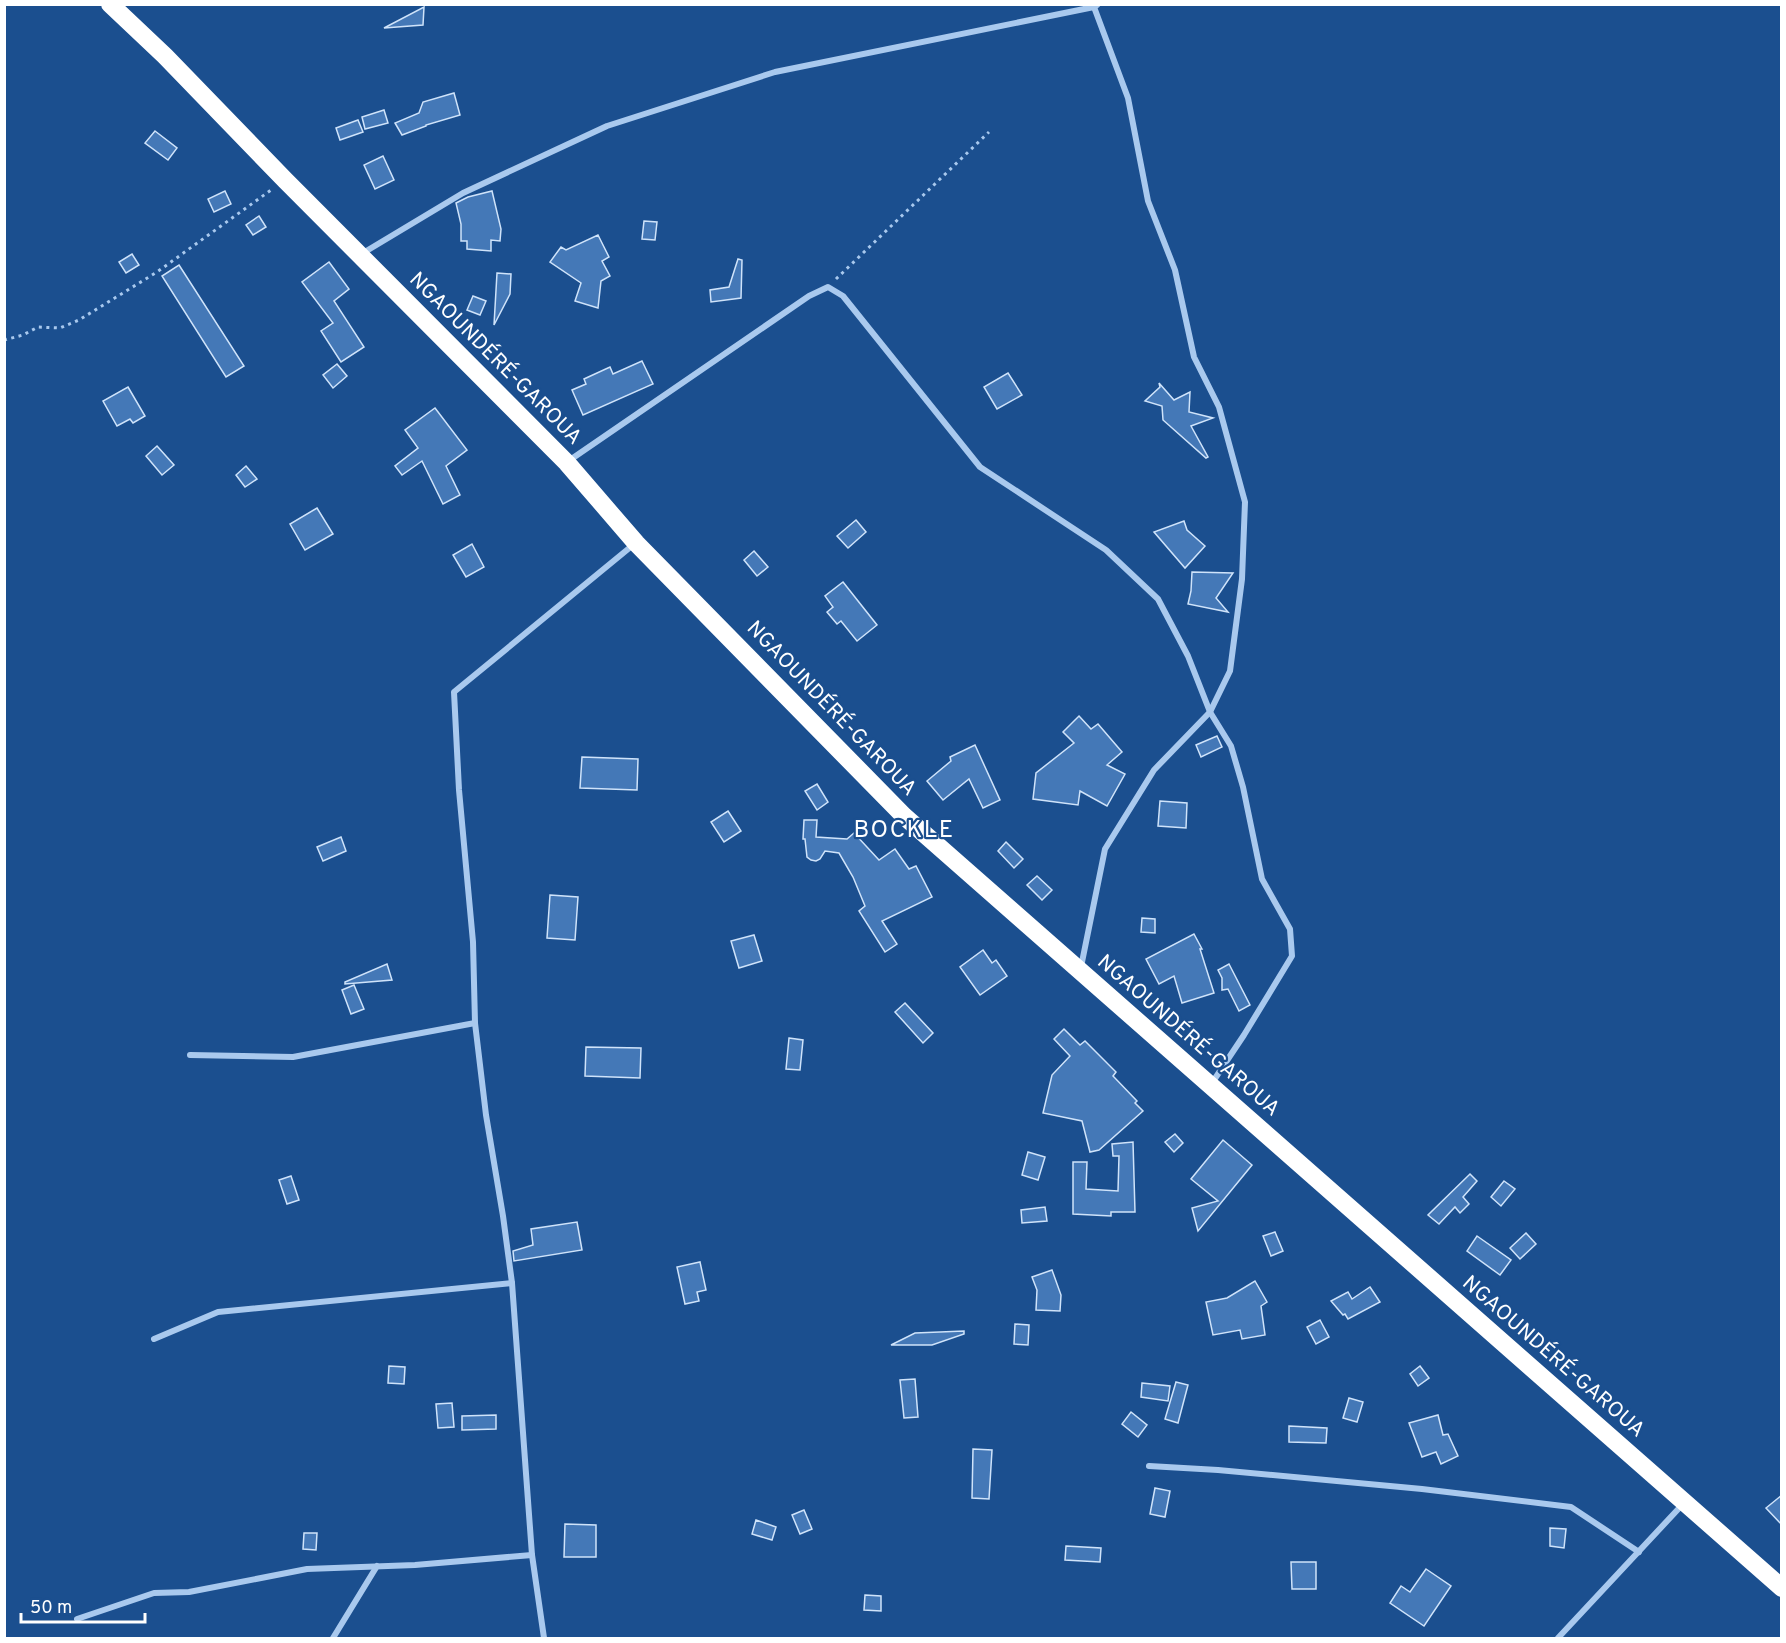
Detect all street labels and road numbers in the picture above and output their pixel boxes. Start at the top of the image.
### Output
street label: NGAOUNDÉRÉ-GAROUA [403,266,588,451]
street label: NGAOUNDÉRÉ-GAROUA [740,615,923,802]
street label: NGAOUNDÉRÉ-GAROUA [1091,948,1286,1123]
street label: NGAOUNDÉRÉ-GAROUA [1456,1269,1651,1444]

